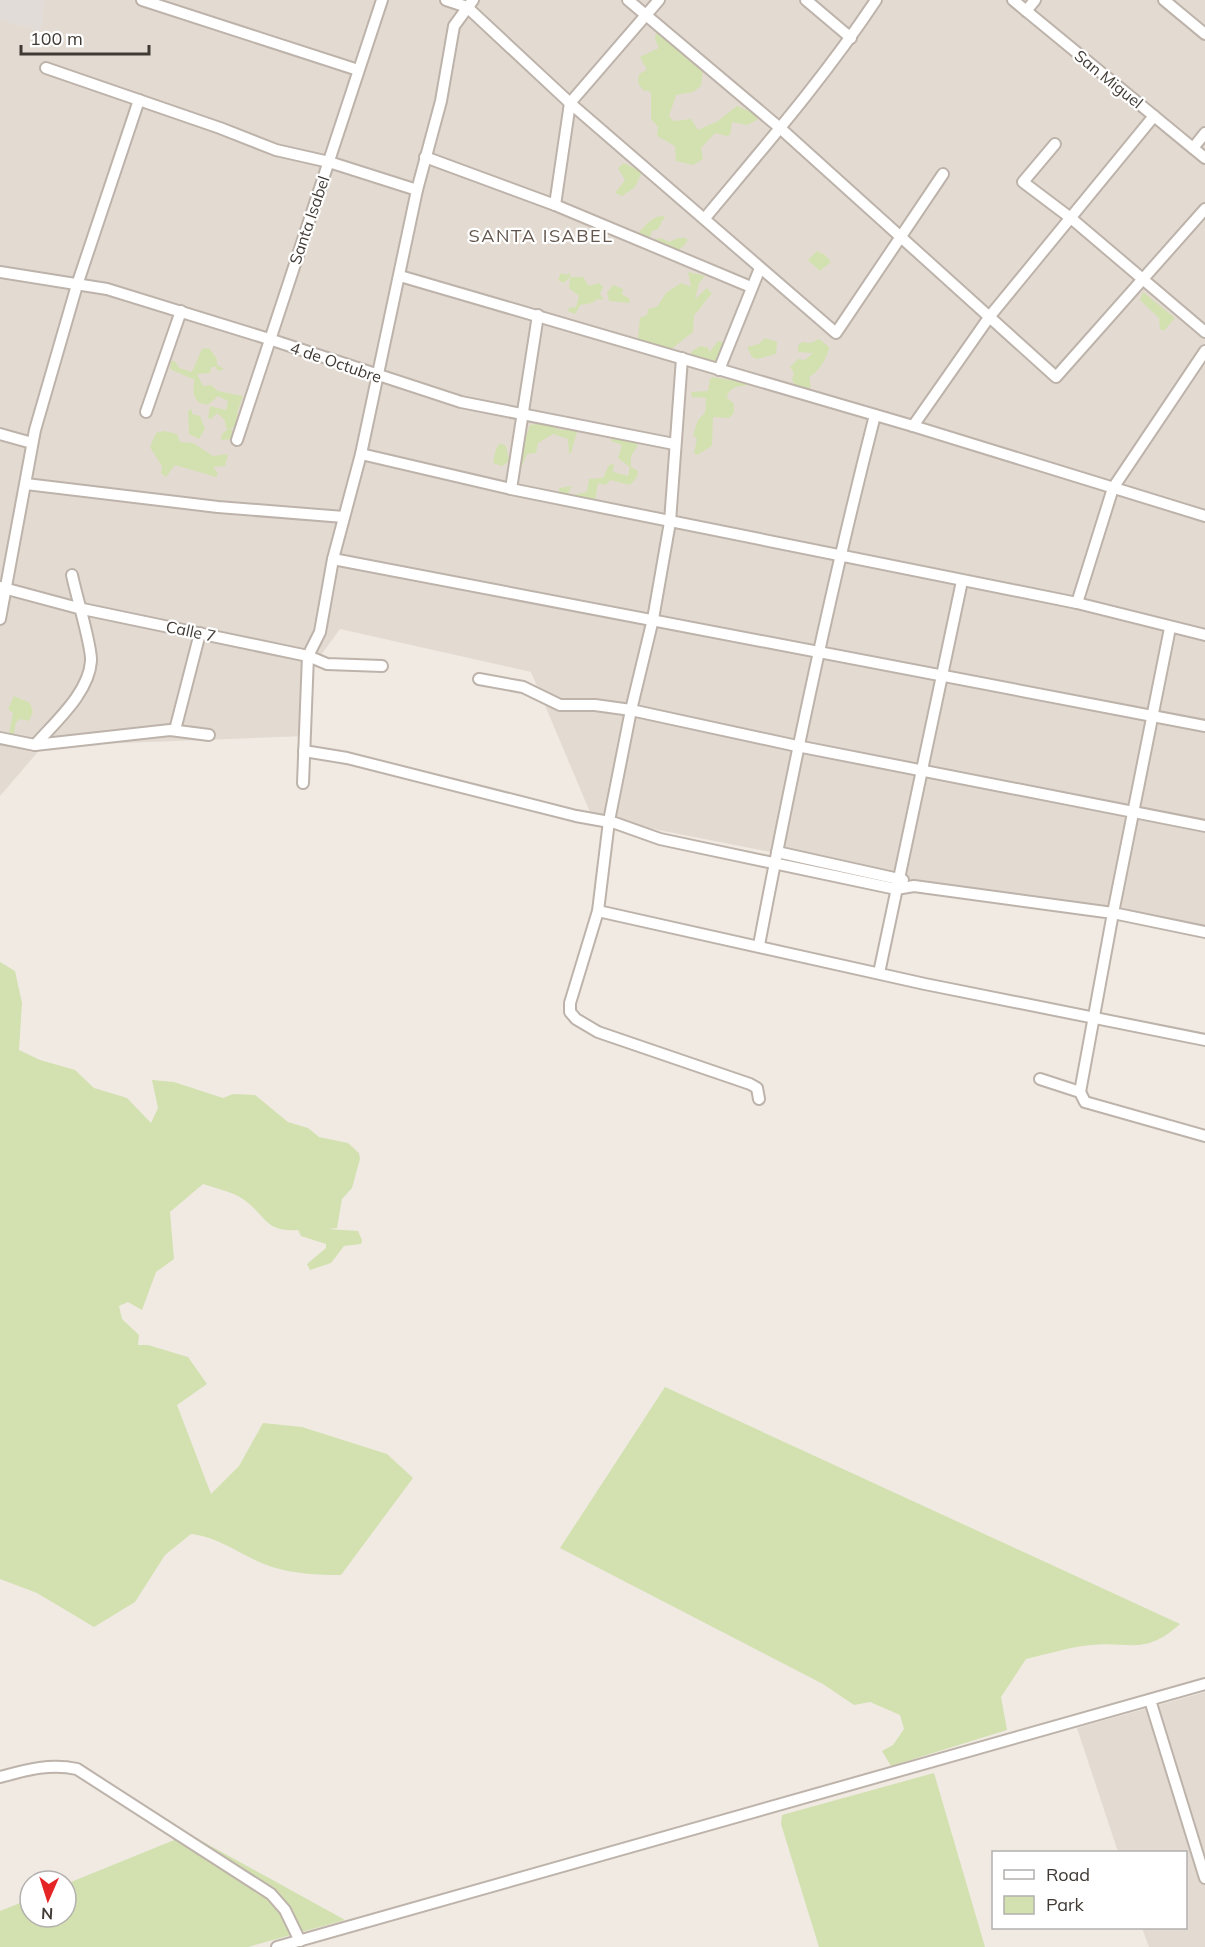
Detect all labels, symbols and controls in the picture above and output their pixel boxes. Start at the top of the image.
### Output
scale bar [21,18,148,56]
text: 100 m [30,27,83,50]
street label: San Miguel [1071,45,1147,113]
street label: Santa Isabel [285,173,333,267]
district label: SANTA ISABEL [469,224,614,247]
street label: 4 de Octubre [288,337,384,387]
street label: Calle 7 [164,616,218,646]
legend [992,1851,1187,1929]
text: Road [1046,1863,1090,1886]
north arrow [18,1869,78,1929]
text: Park [1046,1893,1085,1916]
text: N [41,1904,54,1924]

